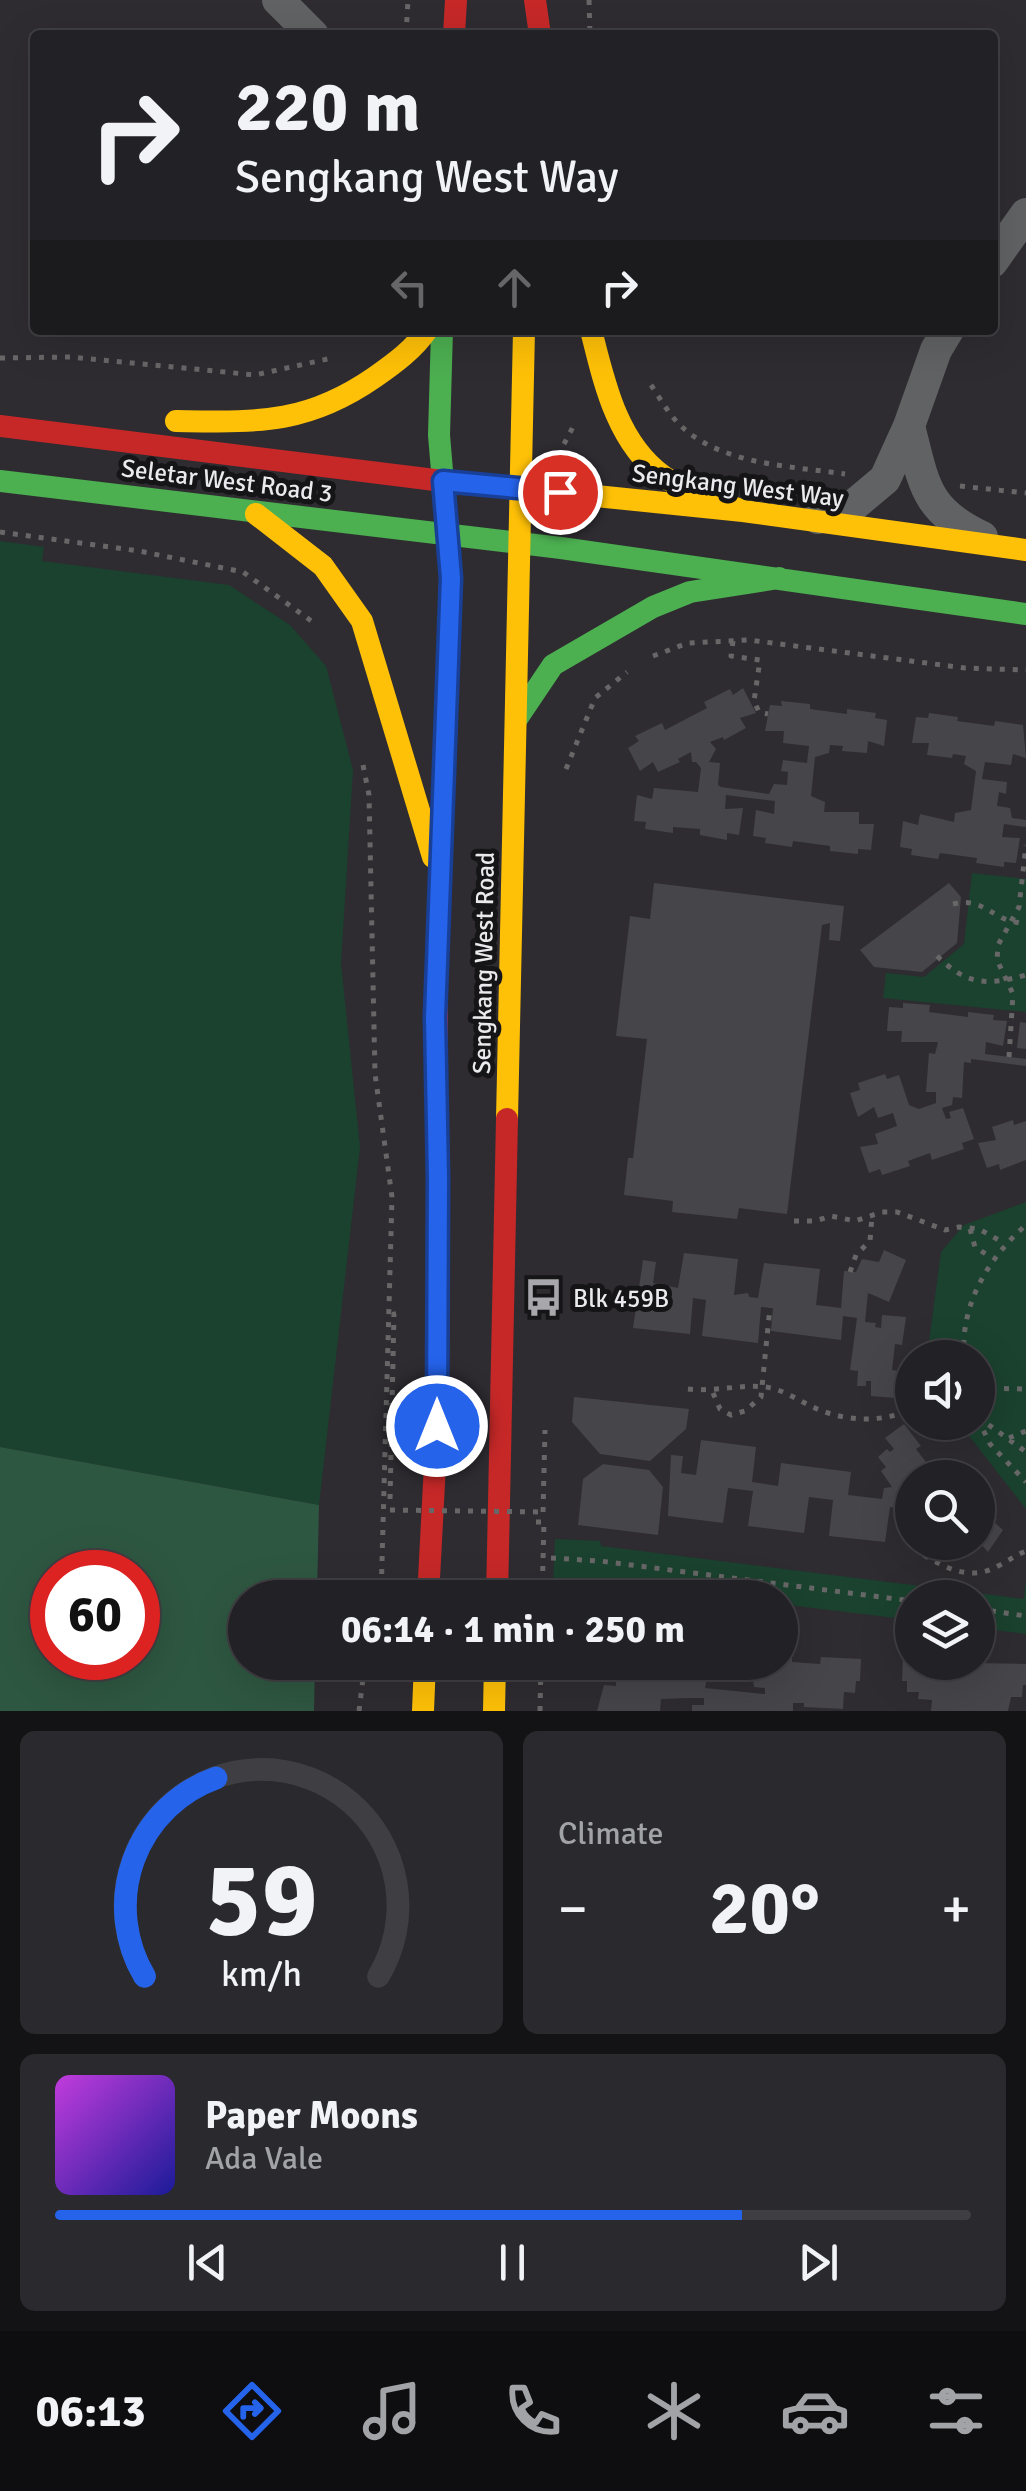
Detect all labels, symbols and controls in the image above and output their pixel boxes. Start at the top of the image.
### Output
text: 220 m [235,64,420,150]
icon: right [70,70,200,200]
text: Sengkang West Way [235,150,619,205]
icon: left [382,260,437,315]
icon: ahead [487,260,542,315]
icon: right [592,260,647,315]
pin [518,450,603,535]
street label: Seletar West Road 3 [120,452,334,509]
street label: Sengkang West Way [630,457,846,514]
icon: arrive [533,465,588,520]
street label: Sengkang West Road [466,852,501,1074]
bus stop icon: Blk 459B [522,1277,564,1319]
place label: Blk 459B [573,1283,669,1314]
map controls [895,1340,995,1680]
button: sound [895,1340,995,1440]
position arrow [385,1374,489,1478]
button: search [895,1460,995,1560]
speed limit sign: 60 [30,1550,160,1680]
button: layers [895,1580,995,1680]
text: 06:14 · 1 min · 250 m [341,1606,685,1653]
text: Climate [558,1814,664,1853]
text: 59 [205,1836,318,1964]
text: 20° [709,1862,820,1955]
text: − [558,1875,588,1943]
text: + [941,1875,971,1943]
text: km/h [221,1952,302,1996]
text: Paper Moons [205,2092,418,2139]
text: Ada Vale [205,2139,323,2178]
icon: previous [180,2235,235,2290]
icon: pause [485,2235,540,2290]
icon: next [791,2235,846,2290]
icon: directions [217,2376,287,2446]
icon: music [357,2376,427,2446]
icon: phone [498,2376,568,2446]
icon: climate [639,2376,709,2446]
icon: car [780,2376,850,2446]
icon: filters [921,2376,991,2446]
text: 06:13 [35,2384,146,2439]

